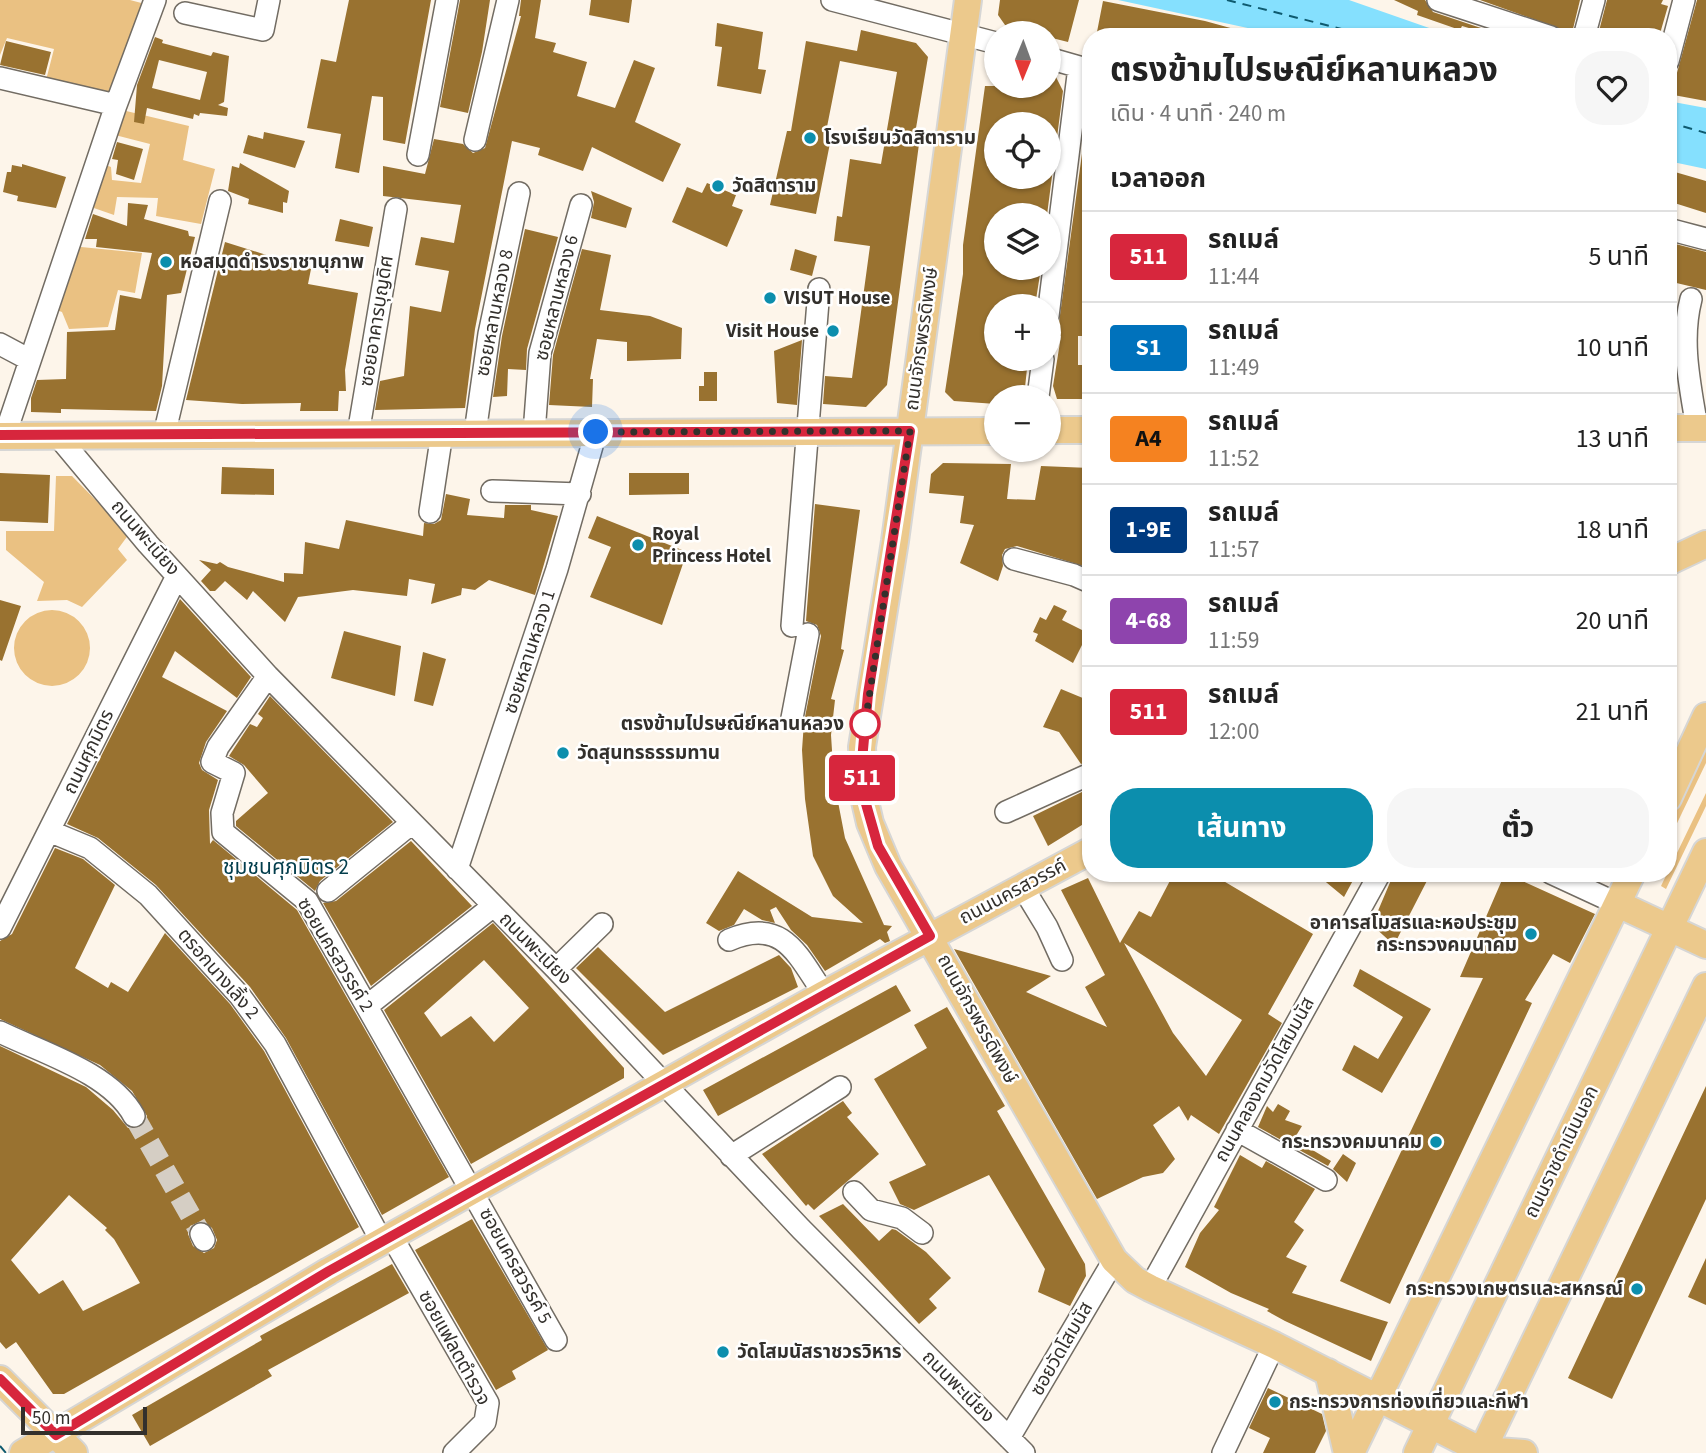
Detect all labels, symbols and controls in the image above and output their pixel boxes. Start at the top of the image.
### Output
north arrow [984,21,1060,98]
map controls [984,21,1061,462]
text: ตรงข้ามไปรษณีย์หลานหลวง [1110,47,1498,94]
button: heart [1575,51,1649,125]
text: เดิน · 4 นาที · 240 m [1110,97,1286,130]
button: locate [984,112,1061,189]
place label: โรงเรียนวัดสิตาราม [824,125,976,152]
marker: โรงเรียนวัดสิตาราม [802,130,818,146]
text: เวลาออก [1110,160,1206,197]
place label: วัดสิตาราม [732,173,816,200]
marker: วัดสิตาราม [710,178,726,194]
button: layers [984,203,1061,280]
text: รถเมล์ [1208,221,1279,258]
street label: ซอยหลานหลวง 6 [528,232,586,364]
text: 5 นาที [1589,238,1649,275]
text: 511 [1129,239,1168,274]
street label: ซอยหลานหลวง 8 [469,247,521,379]
place label: หอสมุดดำรงราชานุภาพ [180,249,364,276]
street label: ซอยอาคารบุญดิศ [353,253,401,389]
marker: หอสมุดดำรงราชานุภาพ [158,254,174,270]
text: 11:44 [1208,260,1259,293]
street label: ถนนจักรพรรดิพงษ์ [899,266,945,412]
place label: VISUT House [783,285,890,312]
marker: VISUT House [762,290,778,306]
button: + [984,294,1061,371]
text: รถเมล์ [1208,312,1279,349]
place label: Visit House [725,318,819,345]
marker: Visit House [825,323,841,339]
text: 10 นาที [1576,329,1649,366]
text: S1 [1135,330,1162,365]
text: 11:49 [1208,351,1259,384]
button: − [984,385,1061,462]
text: รถเมล์ [1208,403,1279,440]
your location [578,414,613,449]
text: 13 นาที [1576,420,1649,457]
text: A4 [1135,421,1162,456]
text: 11:52 [1208,442,1259,475]
street label: ถนนพะเนียง [104,494,186,582]
text: รถเมล์ [1208,494,1279,531]
text: 18 นาที [1576,511,1649,548]
text: 1-9E [1125,512,1172,547]
place label: Royal Princess Hotel [652,521,771,570]
text: 11:57 [1208,533,1259,566]
marker: Royal Princess Hotel [630,537,646,553]
text: รถเมล์ [1208,585,1279,622]
street label: ซอยหลานหลวง 1 [497,587,563,717]
text: 20 นาที [1576,602,1649,639]
text: 4-68 [1126,603,1171,638]
text: 11:59 [1208,624,1259,657]
text: รถเมล์ [1208,676,1279,713]
text: 21 นาที [1576,693,1649,730]
text: 511 [1129,694,1168,729]
street label: ถนนศุภมิตร [57,705,121,799]
marker: ตรงข้ามไปรษณีย์หลานหลวง [850,709,880,739]
place label: ตรงข้ามไปรษณีย์หลานหลวง [621,711,844,738]
text: 12:00 [1208,715,1259,748]
place label: วัดสุนทรธรรมทาน [577,740,720,767]
marker: วัดสุนทรธรรมทาน [555,745,571,761]
line badge: 511 [822,755,902,801]
text: 511 [843,760,881,795]
button: เส้นทาง [1110,788,1373,868]
button: ตั๋ว [1387,788,1649,868]
district label: ชุมชนศุภมิตร 2 [223,852,349,882]
street label: ถนนนครสวรรค์ [955,852,1071,932]
street label: ซอยนครสวรรค์ 2 [290,893,380,1017]
street label: ถนนพะเนียง [493,907,577,991]
place label: อาคารสโมสรและหอประชุม กระทรวงคมนาคม [1310,910,1517,959]
street label: ตรอกนางเลิ้ง 2 [171,923,265,1025]
marker: อาคารสโมสรและหอประชุม กระทรวงคมนาคม [1523,926,1539,942]
street label: ถนนจักรพรรดิพงษ์ [930,949,1024,1089]
street label: ถนนคลองถมวัดโสมมนัส [1208,992,1322,1167]
street label: ถนนราชดำเนินนอก [1518,1081,1606,1223]
place label: กระทรวงคมนาคม [1281,1129,1422,1156]
marker: กระทรวงคมนาคม [1428,1134,1444,1150]
street label: ซอยนครสวรรค์ 5 [472,1203,558,1329]
place label: กระทรวงเกษตรและสหกรณ์ [1405,1276,1623,1303]
marker: กระทรวงเกษตรและสหกรณ์ [1629,1281,1645,1297]
street label: ซอยแฟลตตำรวจ [411,1286,497,1410]
street label: ซอยวัดโสมนัส [1024,1297,1100,1401]
place label: วัดโสมนัสราชวรวิหาร [737,1339,902,1366]
marker: วัดโสมนัสราชวรวิหาร [715,1344,731,1360]
street label: ถนนพะเนียง [916,1345,1000,1429]
place label: กระทรวงการท่องเที่ยวและกีฬา [1289,1387,1529,1416]
marker: กระทรวงการท่องเที่ยวและกีฬา [1267,1394,1283,1410]
scale bar [21,1404,147,1436]
text: 50 m [32,1405,70,1432]

